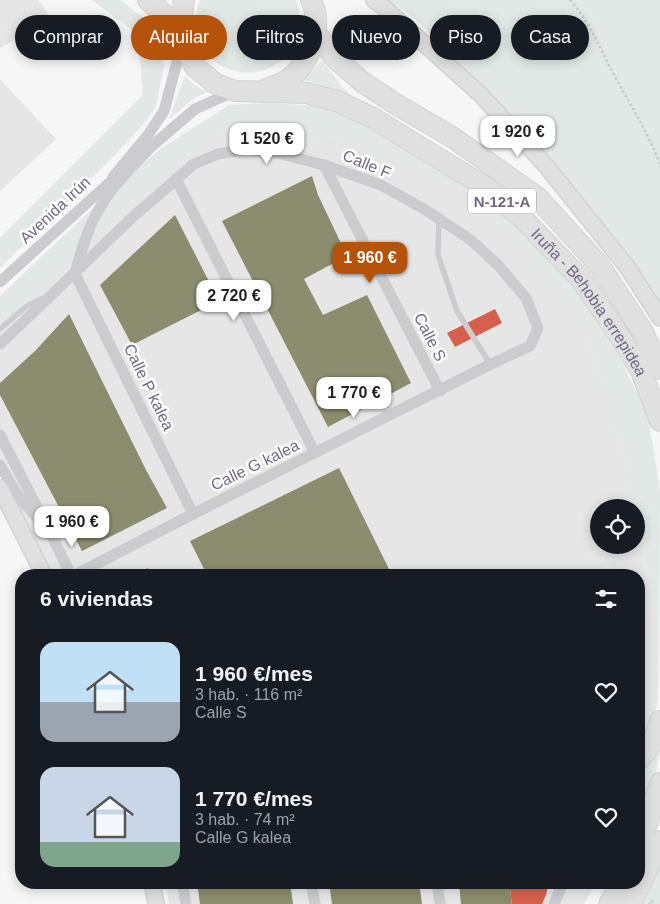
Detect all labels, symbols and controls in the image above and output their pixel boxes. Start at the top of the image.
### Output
chip: Comprar [15,15,121,60]
chip: Alquilar [131,15,227,60]
chip: Filtros [237,15,322,60]
chip: Nuevo [332,15,420,60]
chip: Piso [430,15,501,60]
chip: Casa [511,15,589,60]
pin: 1 920 € [472,116,564,158]
pin: 1 520 € [221,122,313,165]
text: 1 920 € [491,123,545,140]
text: 1 520 € [240,130,294,147]
street label: Calle F [340,147,394,181]
street label: Avenida Irún [16,173,94,247]
road number: N-121-A [468,188,536,214]
street label: Iruña - Behobia errepidea [528,225,651,378]
pin: 1 960 € [324,242,416,284]
text: 1 960 € [343,249,397,266]
pin: 2 720 € [188,280,280,322]
text: 2 720 € [207,287,261,304]
street label: Calle S [411,310,449,364]
street label: Calle P kalea [121,341,177,433]
pin: 1 770 € [308,376,400,419]
text: 1 770 € [327,384,381,401]
street label: Calle G kalea [208,436,302,494]
map controls [590,499,645,554]
button: locate [590,499,645,554]
pin: 1 960 € [26,506,118,548]
text: 1 960 € [45,513,99,530]
icon: filters [592,585,620,613]
text: 6 viviendas [40,587,153,610]
icon: home [80,662,140,722]
text: 1 960 €/mes [195,662,313,685]
icon: heart [592,678,620,706]
text: 3 hab. · 116 m² [195,686,302,703]
text: Calle S [195,704,247,721]
icon: home [80,787,140,847]
text: 1 770 €/mes [195,787,313,810]
icon: heart [592,803,620,831]
text: 3 hab. · 74 m² [195,811,295,828]
text: Calle G kalea [195,829,291,846]

